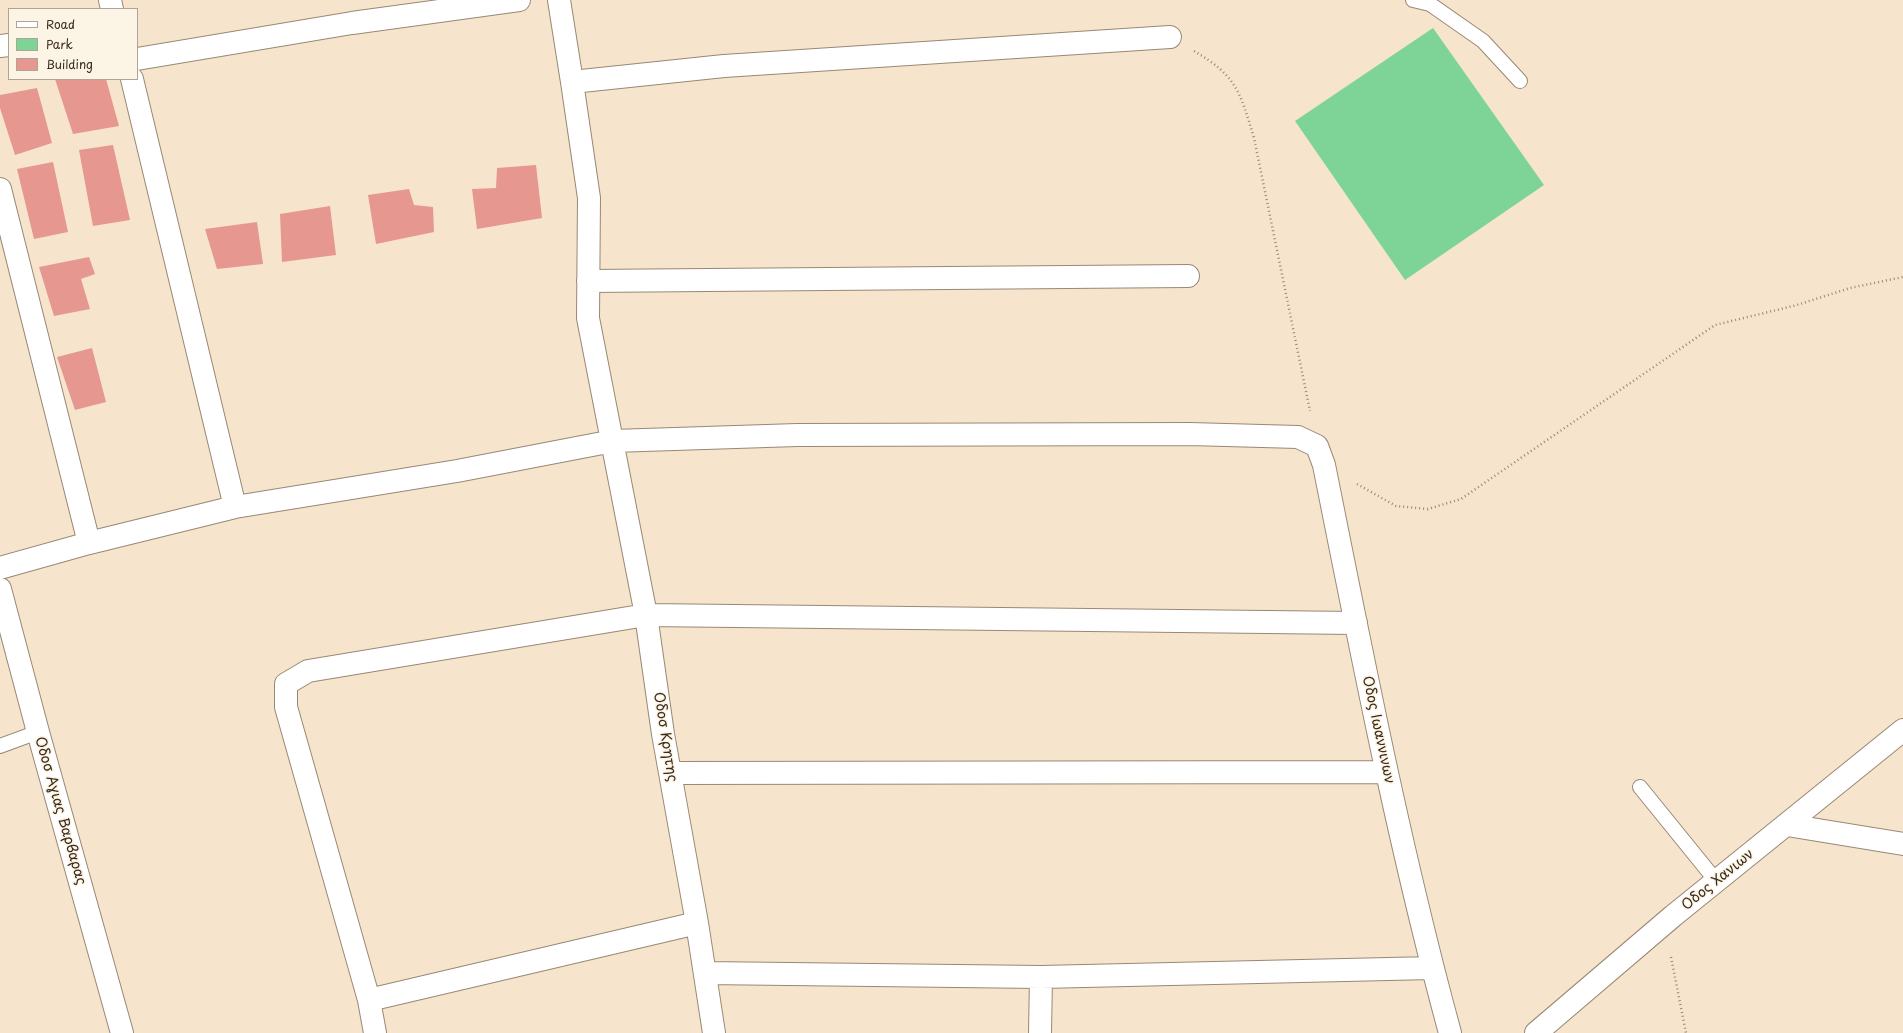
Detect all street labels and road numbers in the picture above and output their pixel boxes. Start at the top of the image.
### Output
street label: Οδος Ιωαννινων [1358,675,1398,785]
street label: Οδοσ Κρητης [650,691,680,783]
street label: Οδοσ Αγιας Βαρβαρας [31,735,89,887]
street label: Οδος Χανιων [1678,846,1758,914]

